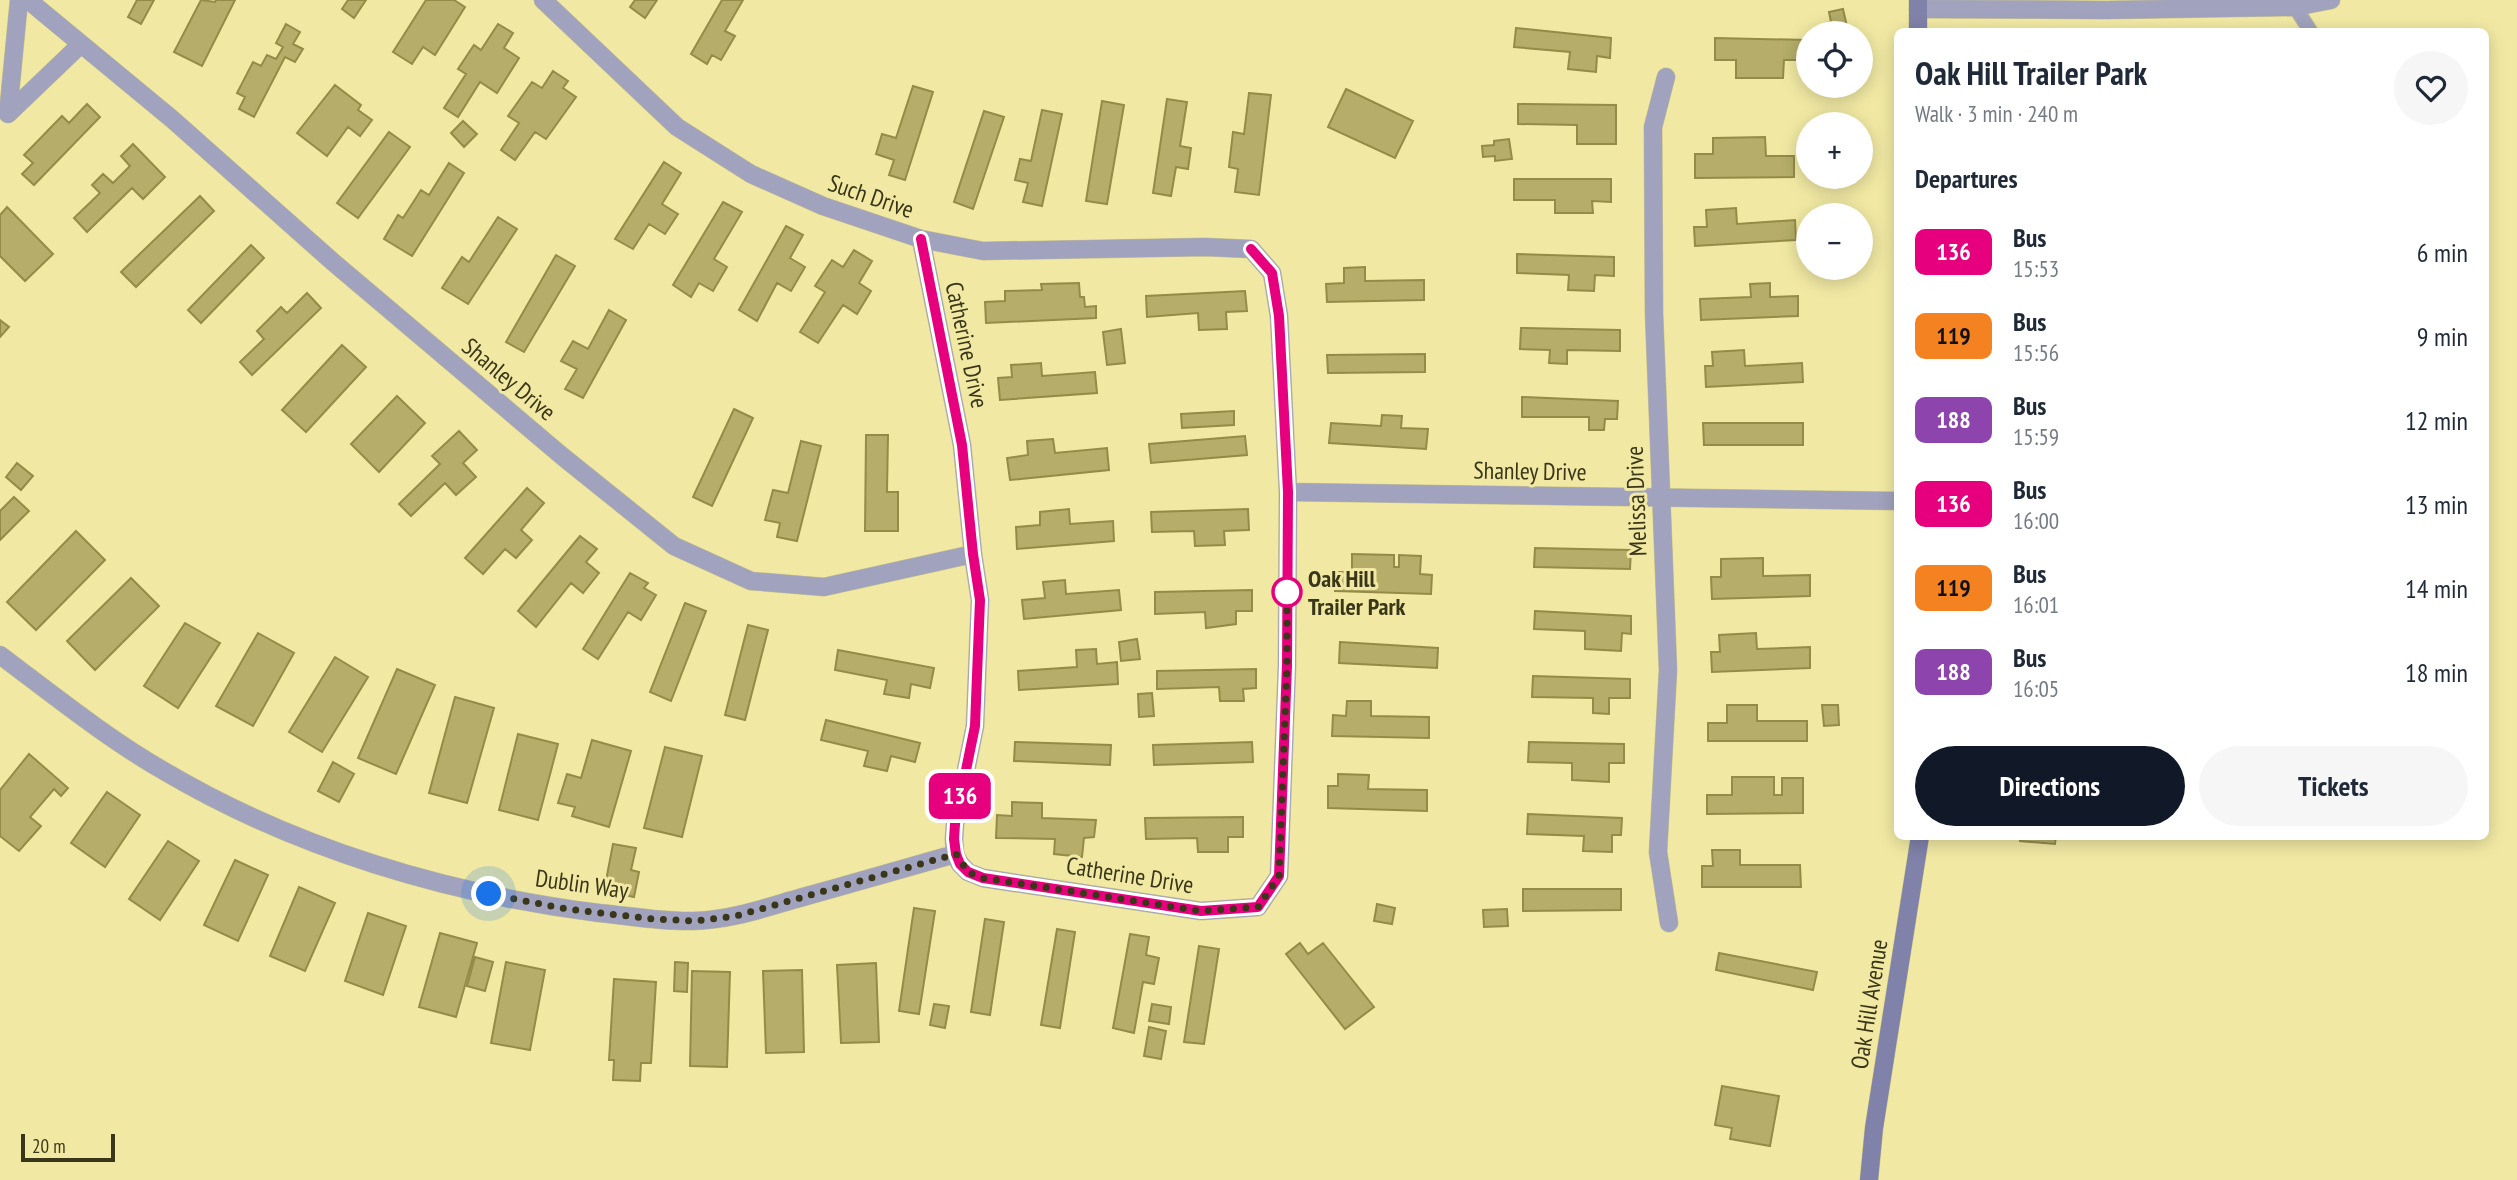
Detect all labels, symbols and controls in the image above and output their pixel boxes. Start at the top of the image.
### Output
map controls [1796,21,1873,280]
button: locate [1796,21,1873,98]
text: Oak Hill Trailer Park [1915,51,2147,94]
button: heart [2394,51,2468,125]
text: Walk · 3 min · 240 m [1915,99,2078,128]
button: + [1796,112,1873,189]
text: Departures [1915,162,2018,195]
street label: Such Drive [824,167,918,225]
button: − [1796,203,1873,280]
text: Bus [2013,221,2046,254]
text: 136 [1936,236,1971,267]
text: 6 min [2417,236,2468,269]
text: 15:53 [2013,254,2059,283]
street label: Catherine Drive [939,279,995,411]
text: Bus [2013,305,2046,338]
text: 119 [1936,320,1971,351]
text: 9 min [2417,320,2468,353]
street label: Shanley Drive [456,331,562,427]
text: 15:56 [2013,338,2059,367]
text: Bus [2013,389,2046,422]
text: 188 [1936,404,1971,435]
text: 12 min [2405,404,2468,437]
text: 15:59 [2013,422,2059,451]
street label: Melissa Drive [1619,445,1653,557]
street label: Shanley Drive [1473,455,1587,487]
text: Bus [2013,473,2046,506]
text: 136 [1936,488,1971,519]
text: 13 min [2405,488,2468,521]
text: 16:00 [2013,506,2059,535]
text: Bus [2013,557,2046,590]
place label: Oak Hill Trailer Park [1308,563,1406,622]
text: 119 [1936,572,1971,603]
text: 14 min [2405,572,2468,605]
marker: Oak Hill Trailer Park [1272,577,1302,607]
text: 16:01 [2013,590,2059,619]
text: Bus [2013,641,2046,674]
text: 188 [1936,656,1971,687]
text: 18 min [2405,656,2468,689]
text: 16:05 [2013,674,2059,703]
button: Directions [1915,746,2185,826]
button: Tickets [2199,746,2468,826]
line badge: 136 [920,773,1000,819]
text: 136 [943,780,977,811]
street label: Catherine Drive [1064,850,1196,900]
street label: Dublin Way [534,862,630,906]
your location [471,876,506,911]
street label: Oak Hill Avenue [1843,937,1895,1071]
scale bar [21,1131,116,1163]
text: 20 m [32,1134,66,1158]

